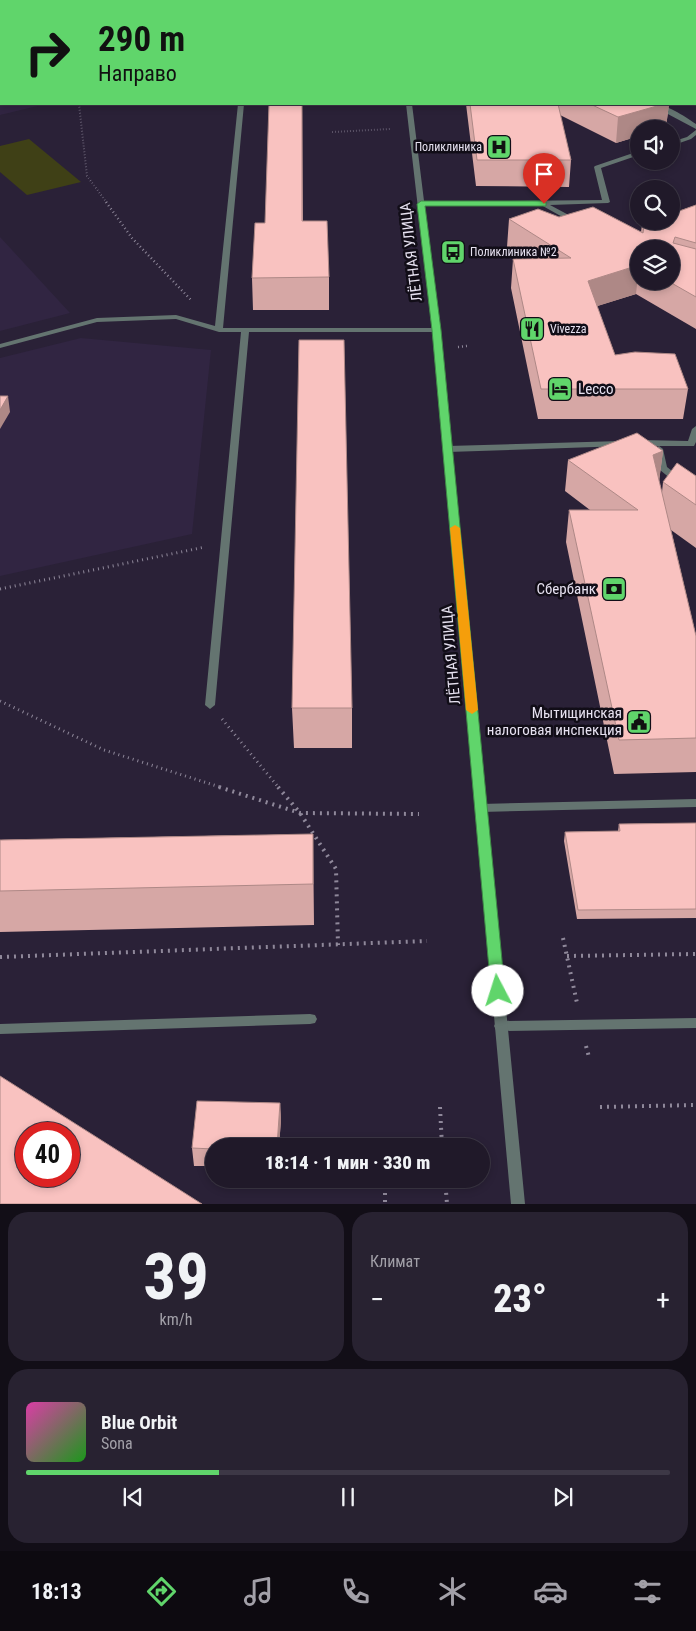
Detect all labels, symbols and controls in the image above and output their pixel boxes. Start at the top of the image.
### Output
text: 290 m [98,19,185,60]
icon: right [15,20,80,85]
text: Направо [98,61,177,86]
map controls [630,120,680,290]
button: sound [630,120,680,170]
hospital icon: Поликлиника [486,134,512,160]
place label: Поликлиника [415,140,482,154]
pin [523,153,565,204]
icon: arrive [530,160,558,188]
button: search [630,180,680,230]
street label: ЛЁТНАЯ УЛИЦА [396,201,426,302]
bus stop icon: Поликлиника №2 [440,239,466,265]
button: layers [630,240,680,290]
place label: Поликлиника №2 [470,245,557,259]
restaurant icon: Vivezza [519,316,545,342]
place label: Vivezza [550,322,587,336]
hotel icon: Lecco [547,376,573,402]
place label: Lecco [578,380,614,398]
bank icon: Сбербанк [601,576,627,602]
place label: Сбербанк [536,580,596,598]
street label: ЛЁТНАЯ УЛИЦА [438,604,464,705]
place label: Мытищинская налоговая инспекция [487,704,622,739]
public building icon: Мытищинская налоговая инспекция [626,709,652,735]
position arrow [471,964,523,1016]
speed limit sign: 40 [15,1122,80,1187]
text: 18:14 · 1 мин · 330 m [265,1151,430,1174]
text: 39 [143,1239,209,1315]
text: Климат [370,1252,420,1271]
text: 23° [493,1277,547,1321]
text: − [370,1283,384,1316]
text: + [656,1283,670,1316]
text: km/h [160,1310,192,1329]
text: Blue Orbit [101,1411,177,1434]
text: Sona [101,1434,133,1453]
icon: previous [119,1483,147,1511]
icon: pause [334,1483,362,1511]
icon: next [549,1483,577,1511]
icon: directions [144,1574,179,1609]
icon: music [241,1574,276,1609]
icon: phone [338,1574,373,1609]
icon: climate [435,1574,470,1609]
icon: car [533,1574,568,1609]
icon: filters [630,1574,665,1609]
text: 18:13 [31,1579,82,1604]

